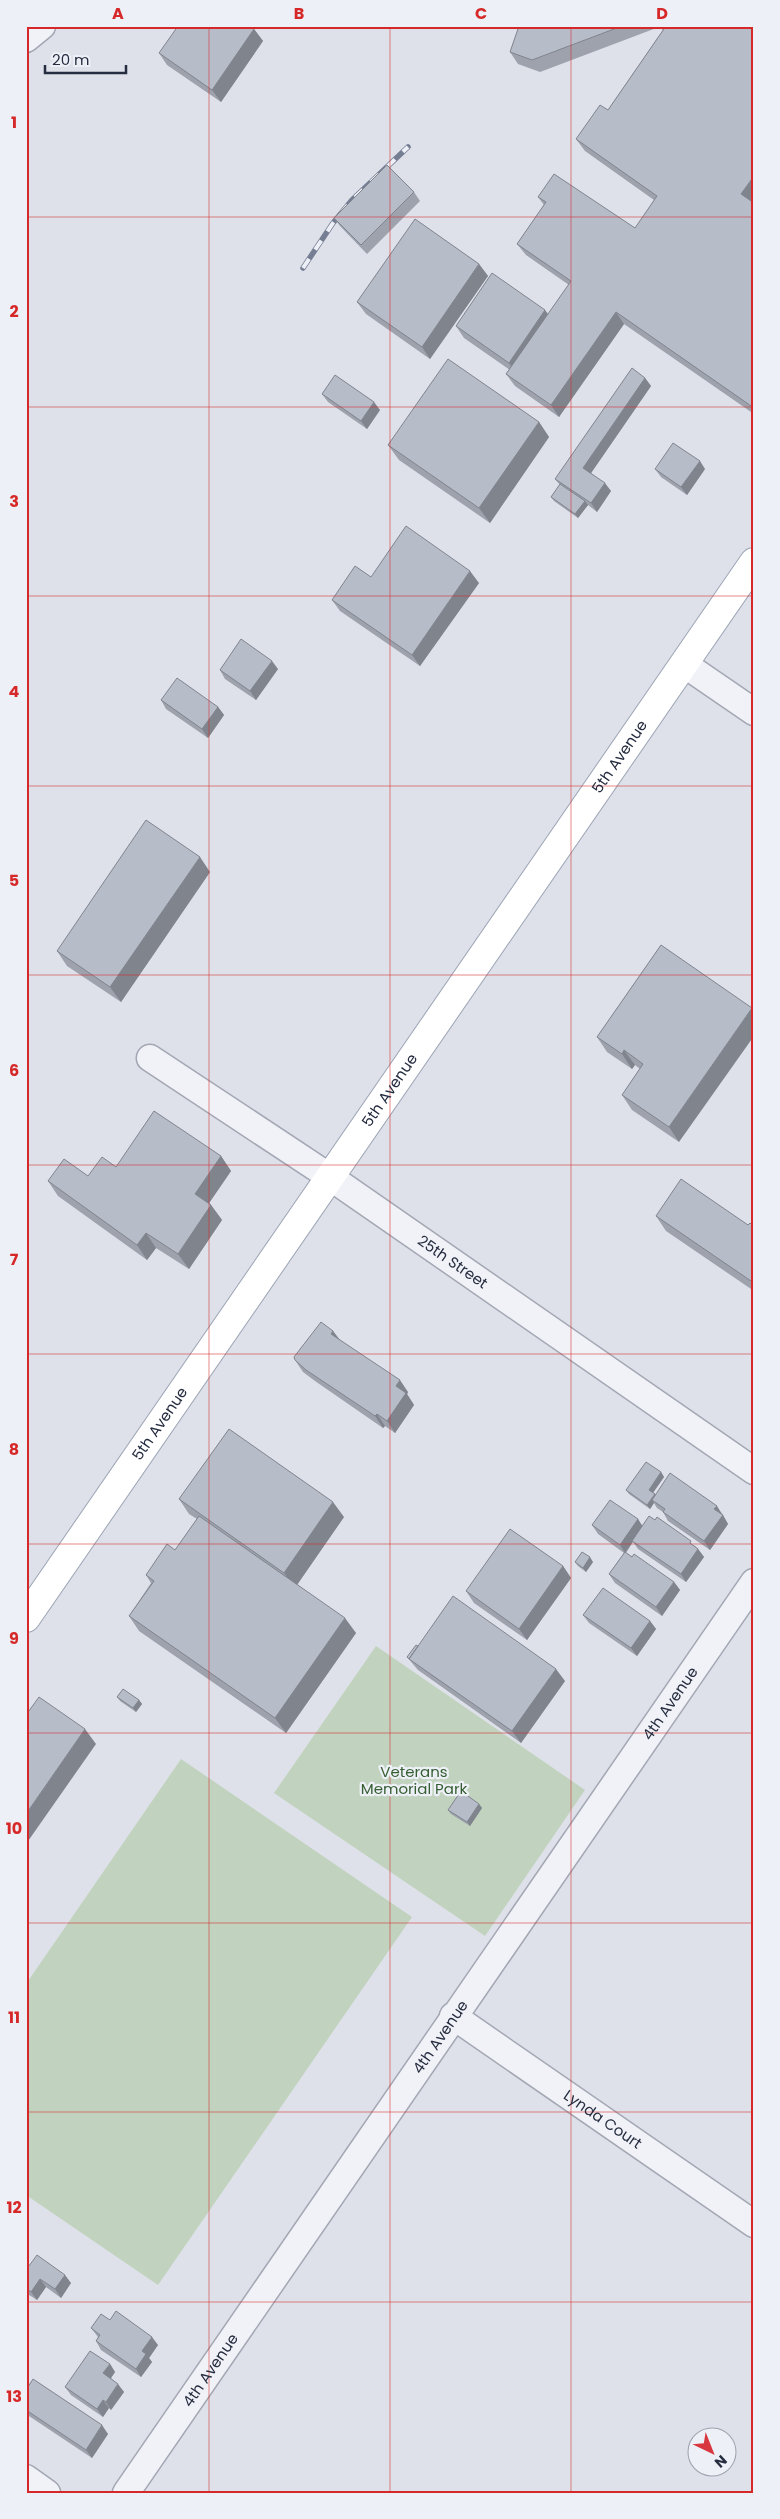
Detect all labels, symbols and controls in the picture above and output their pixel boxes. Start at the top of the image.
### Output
text: A [112,2,124,25]
text: B [294,2,304,25]
text: C [475,2,487,25]
text: D [656,2,668,25]
scale bar [45,42,126,74]
text: 20 m [52,49,90,70]
text: 1 [11,111,17,134]
text: 2 [9,300,19,323]
text: 3 [9,490,19,513]
text: 4 [9,680,20,703]
street label: 5th Avenue [587,716,652,797]
text: 5 [9,869,19,892]
street label: 5th Avenue [357,1049,422,1131]
text: 6 [9,1059,19,1082]
street label: 25th Street [414,1230,492,1293]
text: 7 [10,1248,19,1271]
street label: 5th Avenue [127,1383,192,1464]
text: 8 [9,1438,19,1461]
text: 9 [9,1627,19,1650]
street label: 4th Avenue [637,1662,703,1744]
park label: Veterans Memorial Park [361,1761,468,1799]
text: 10 [6,1817,22,1840]
street label: 4th Avenue [407,1996,473,2078]
text: 11 [8,2006,20,2029]
street label: Lynda Court [560,2085,646,2153]
text: 12 [6,2196,22,2219]
street label: 4th Avenue [177,2329,243,2411]
text: 13 [6,2385,22,2408]
north arrow [688,2426,738,2476]
text: N [710,2451,732,2472]

